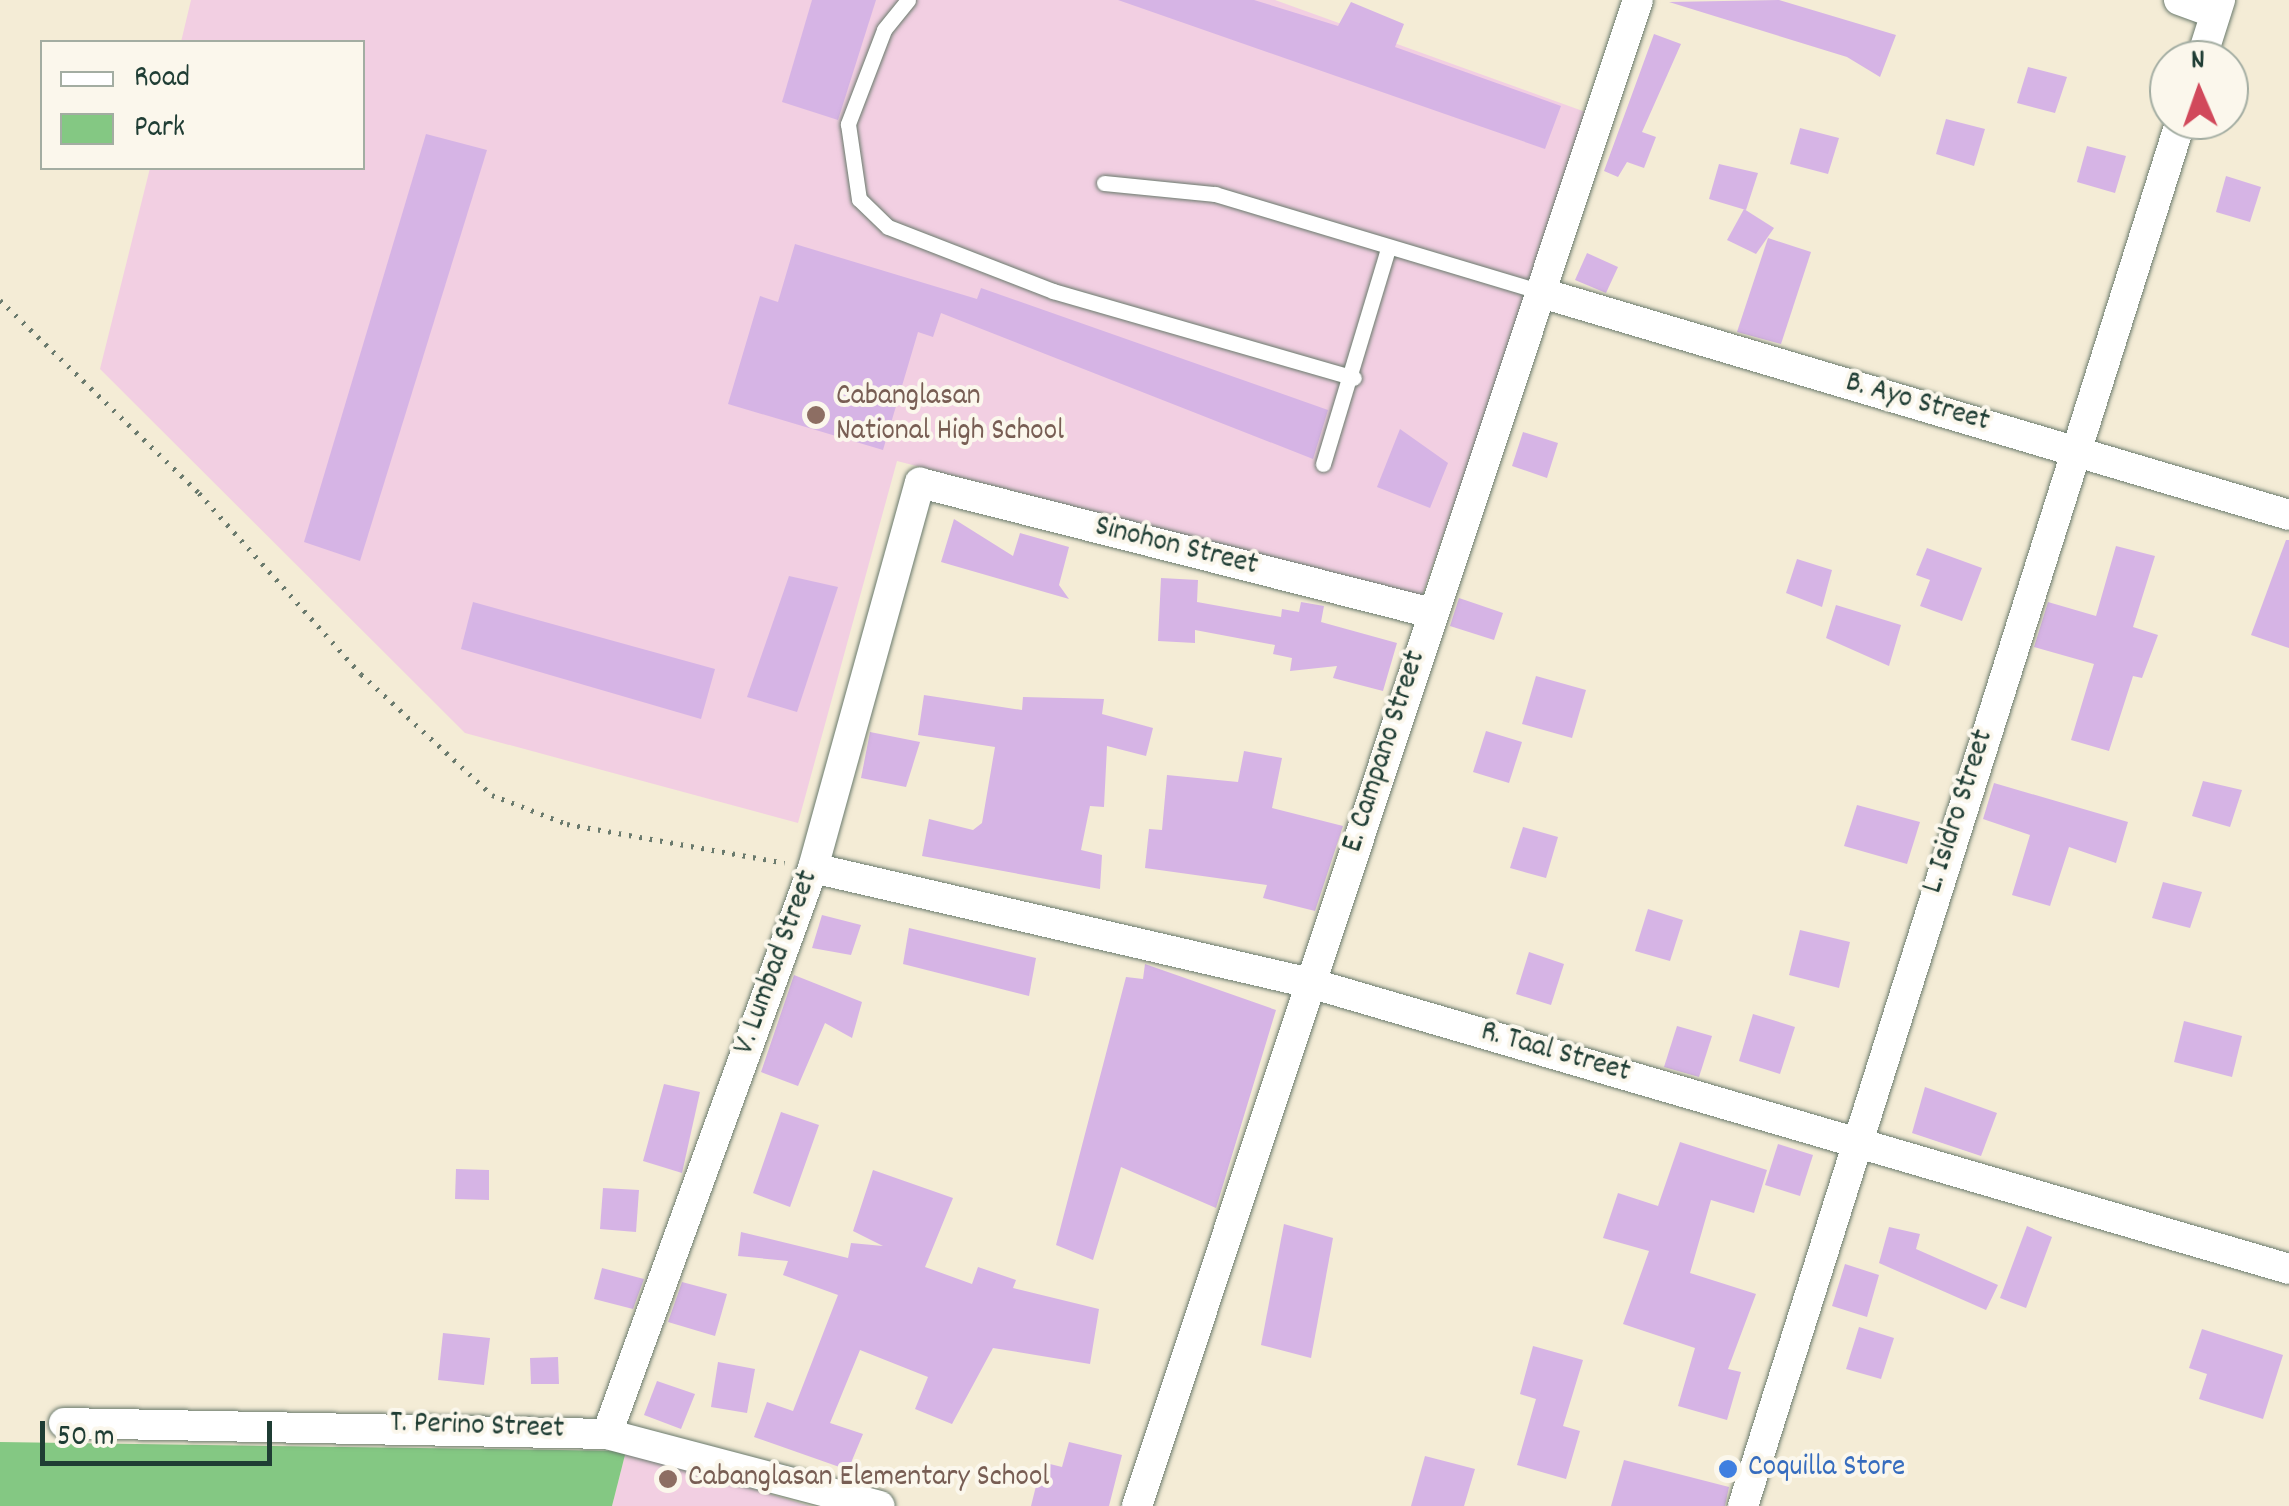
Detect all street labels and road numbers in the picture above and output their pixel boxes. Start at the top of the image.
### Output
street label: B. Ayo Street [1841,366,1993,442]
street label: Sinohon Street [1091,510,1261,586]
street label: E. Campano Street [1336,647,1436,857]
street label: L. Isidro Street [1917,726,2003,898]
street label: V. Lumbad Street [728,866,828,1060]
street label: R. Taal Street [1476,1016,1634,1092]
street label: T. Perino Street [389,1407,565,1449]

